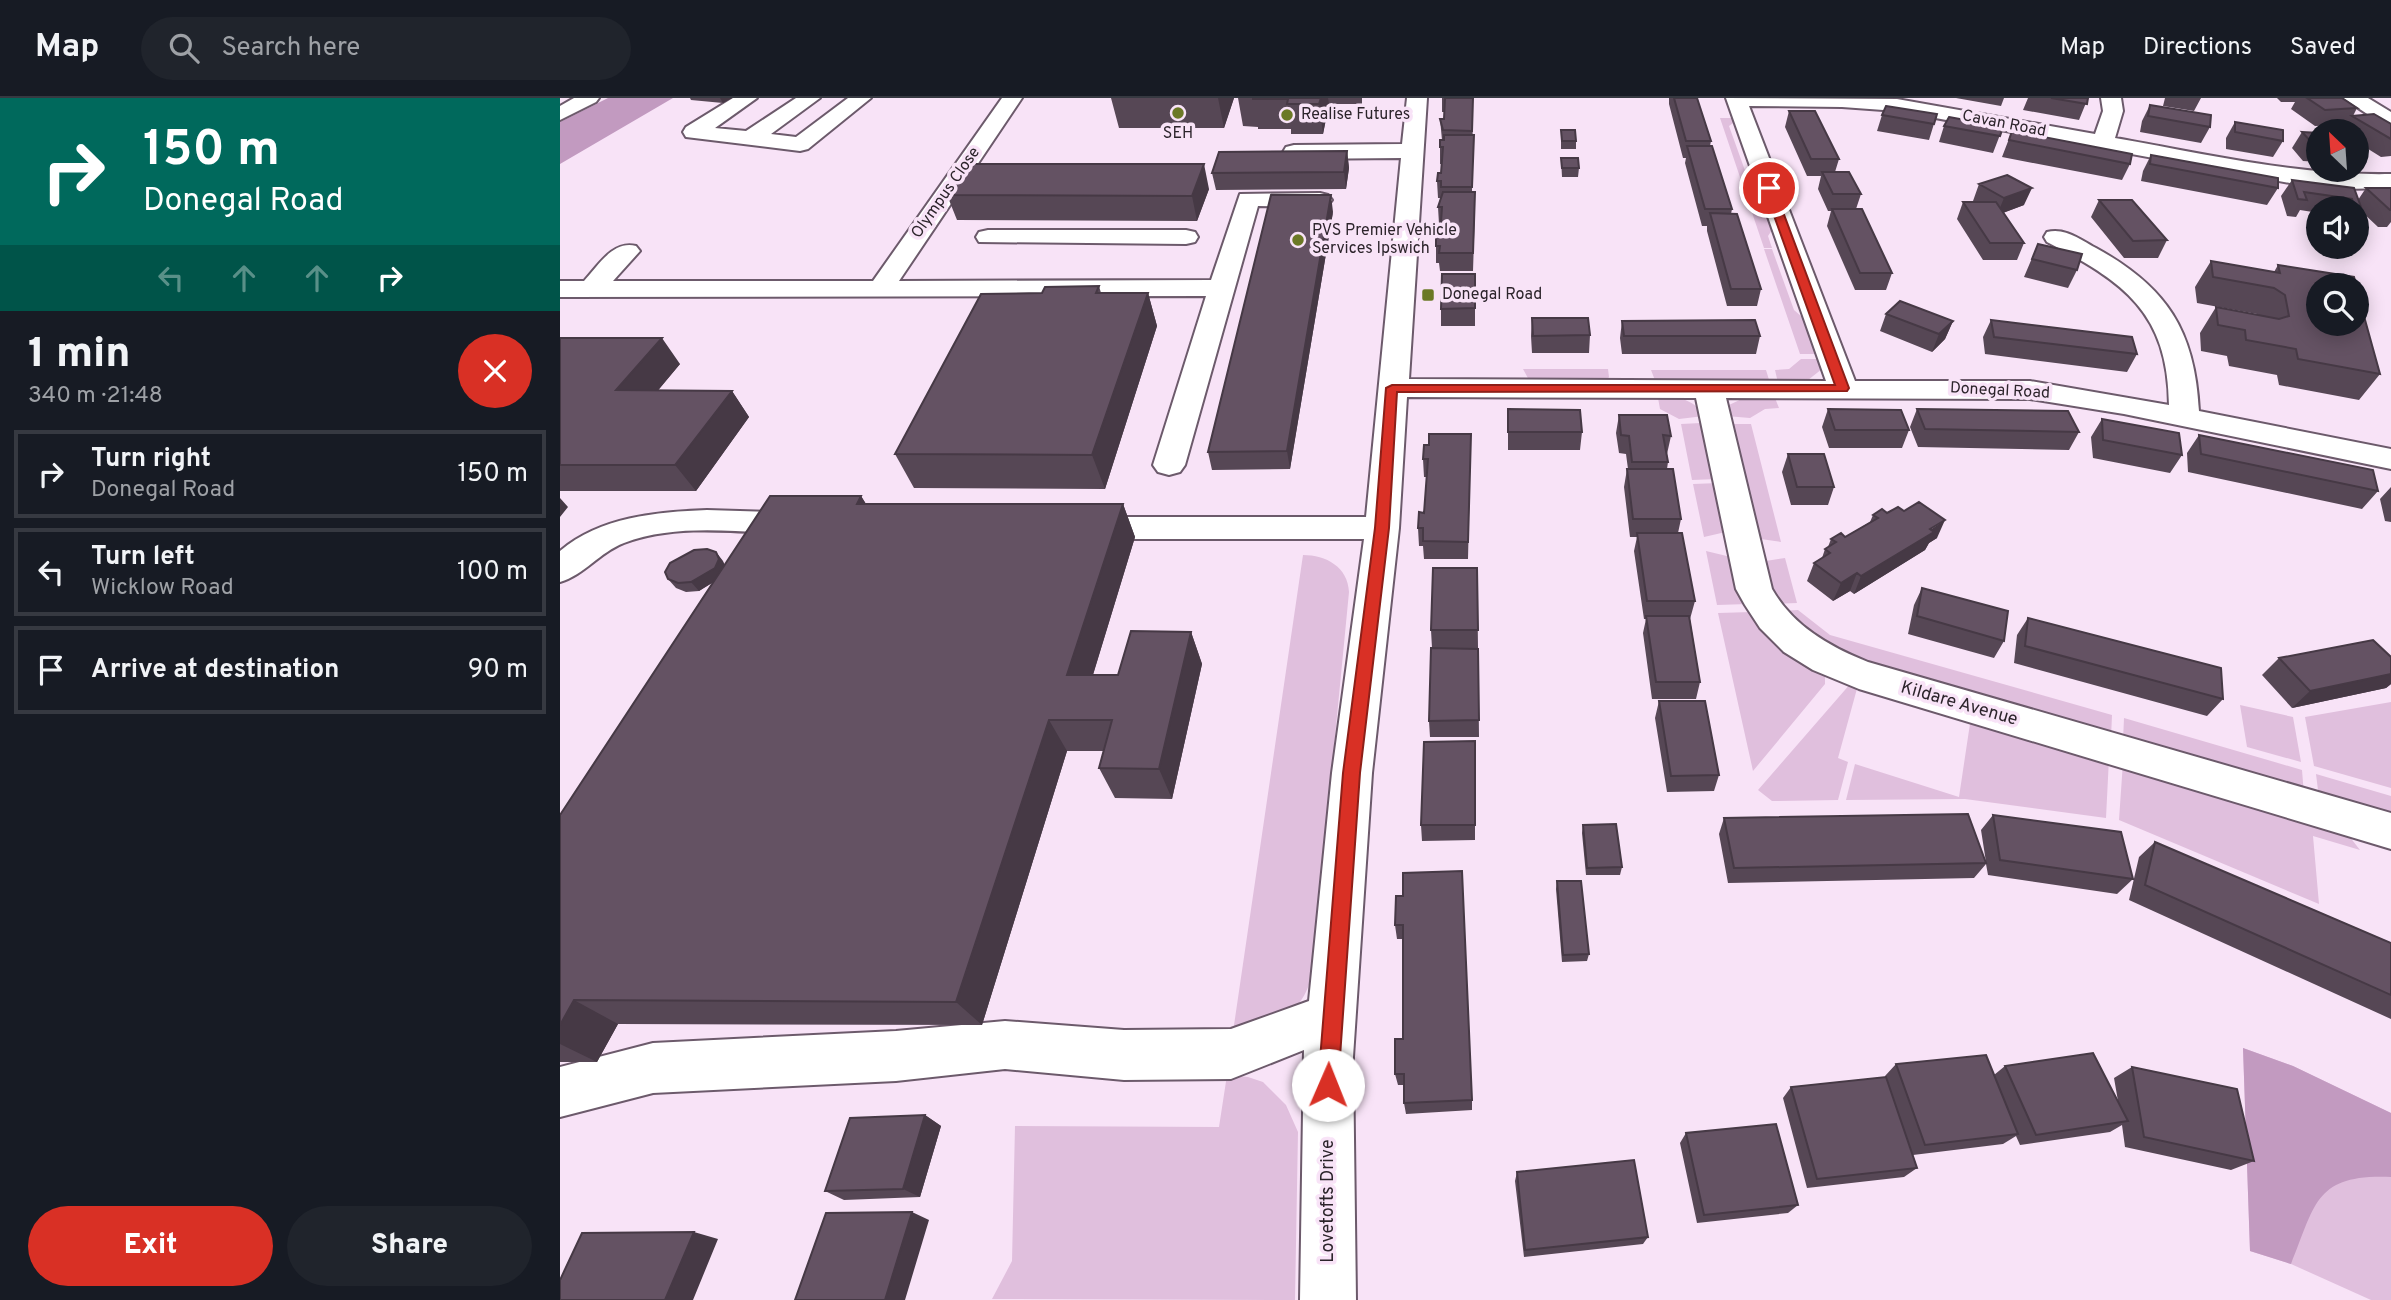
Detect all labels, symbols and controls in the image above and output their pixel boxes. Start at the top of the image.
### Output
search box [141,17,631,80]
text: Map [35,27,99,69]
icon: search [165,29,203,67]
text: Search here [221,32,360,65]
text: Map [2060,33,2105,63]
text: Directions [2143,33,2252,63]
text: Saved [2290,33,2356,63]
marker: SEH [1170,105,1186,121]
place label: Realise Futures [1301,105,1410,125]
street label: Cavan Road [1960,106,2048,142]
marker: Realise Futures [1279,107,1295,123]
north arrow [2306,119,2370,182]
map controls [2306,119,2369,336]
text: 150 m [143,121,280,183]
place label: SEH [1163,124,1193,144]
icon: right [28,126,119,217]
street label: Olympus Close [907,144,985,242]
pin [1739,158,1799,218]
icon: arrive [1750,169,1788,207]
text: Donegal Road [143,182,344,222]
button: sound [2306,196,2369,259]
place label: PVS Premier Vehicle Services Ipswich [1312,221,1457,259]
marker: PVS Premier Vehicle Services Ipswich [1290,232,1306,248]
icon: left [152,259,190,297]
icon: ahead [225,259,263,297]
icon: ahead [298,259,336,297]
icon: right [371,259,409,297]
button: search [2306,273,2369,336]
place label: Donegal Road [1442,285,1542,305]
marker: Donegal Road [1420,287,1436,303]
text: 1 min [28,329,131,382]
button: close [458,334,532,408]
street label: Donegal Road [1949,378,2051,404]
text: 340 m · 21:48 [28,382,163,411]
text: Turn right [91,443,211,476]
icon: right [32,455,70,493]
text: 150 m [457,458,528,491]
text: Donegal Road [91,476,235,505]
text: Turn left [91,541,195,574]
icon: left [32,553,70,591]
text: 100 m [457,556,528,589]
text: Wicklow Road [91,574,234,603]
icon: arrive [32,651,70,689]
text: Arrive at destination [91,654,339,687]
text: 90 m [468,654,528,687]
street label: Kildare Avenue [1898,676,2020,732]
position arrow [1291,1048,1365,1122]
street label: Lovetofts Drive [1317,1139,1340,1263]
button: Exit [28,1206,273,1286]
button: Share [287,1206,532,1286]

